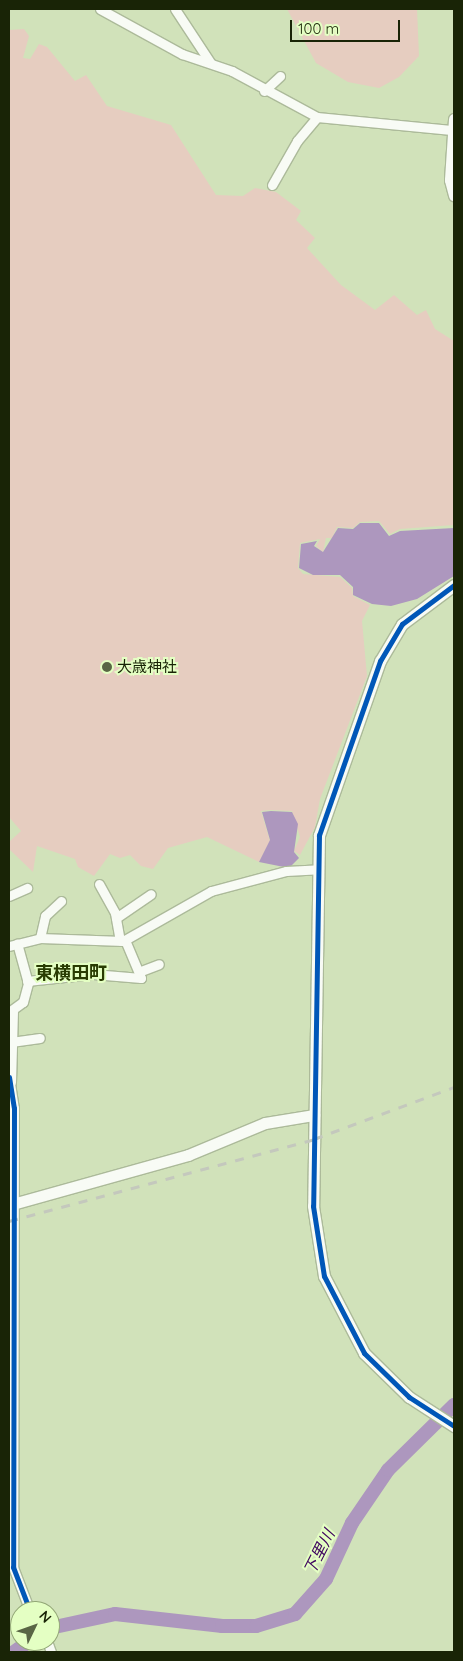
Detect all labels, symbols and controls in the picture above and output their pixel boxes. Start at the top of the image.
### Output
scale bar [293,10,403,42]
text: 100 m [298,19,339,38]
place label: 大歳神社 [117,658,177,676]
marker: 大歳神社 [101,661,113,673]
district label: 東横田町 [35,962,107,984]
water label: 下里川 [300,1526,338,1578]
north arrow [10,1601,60,1651]
text: N [35,1607,56,1626]

